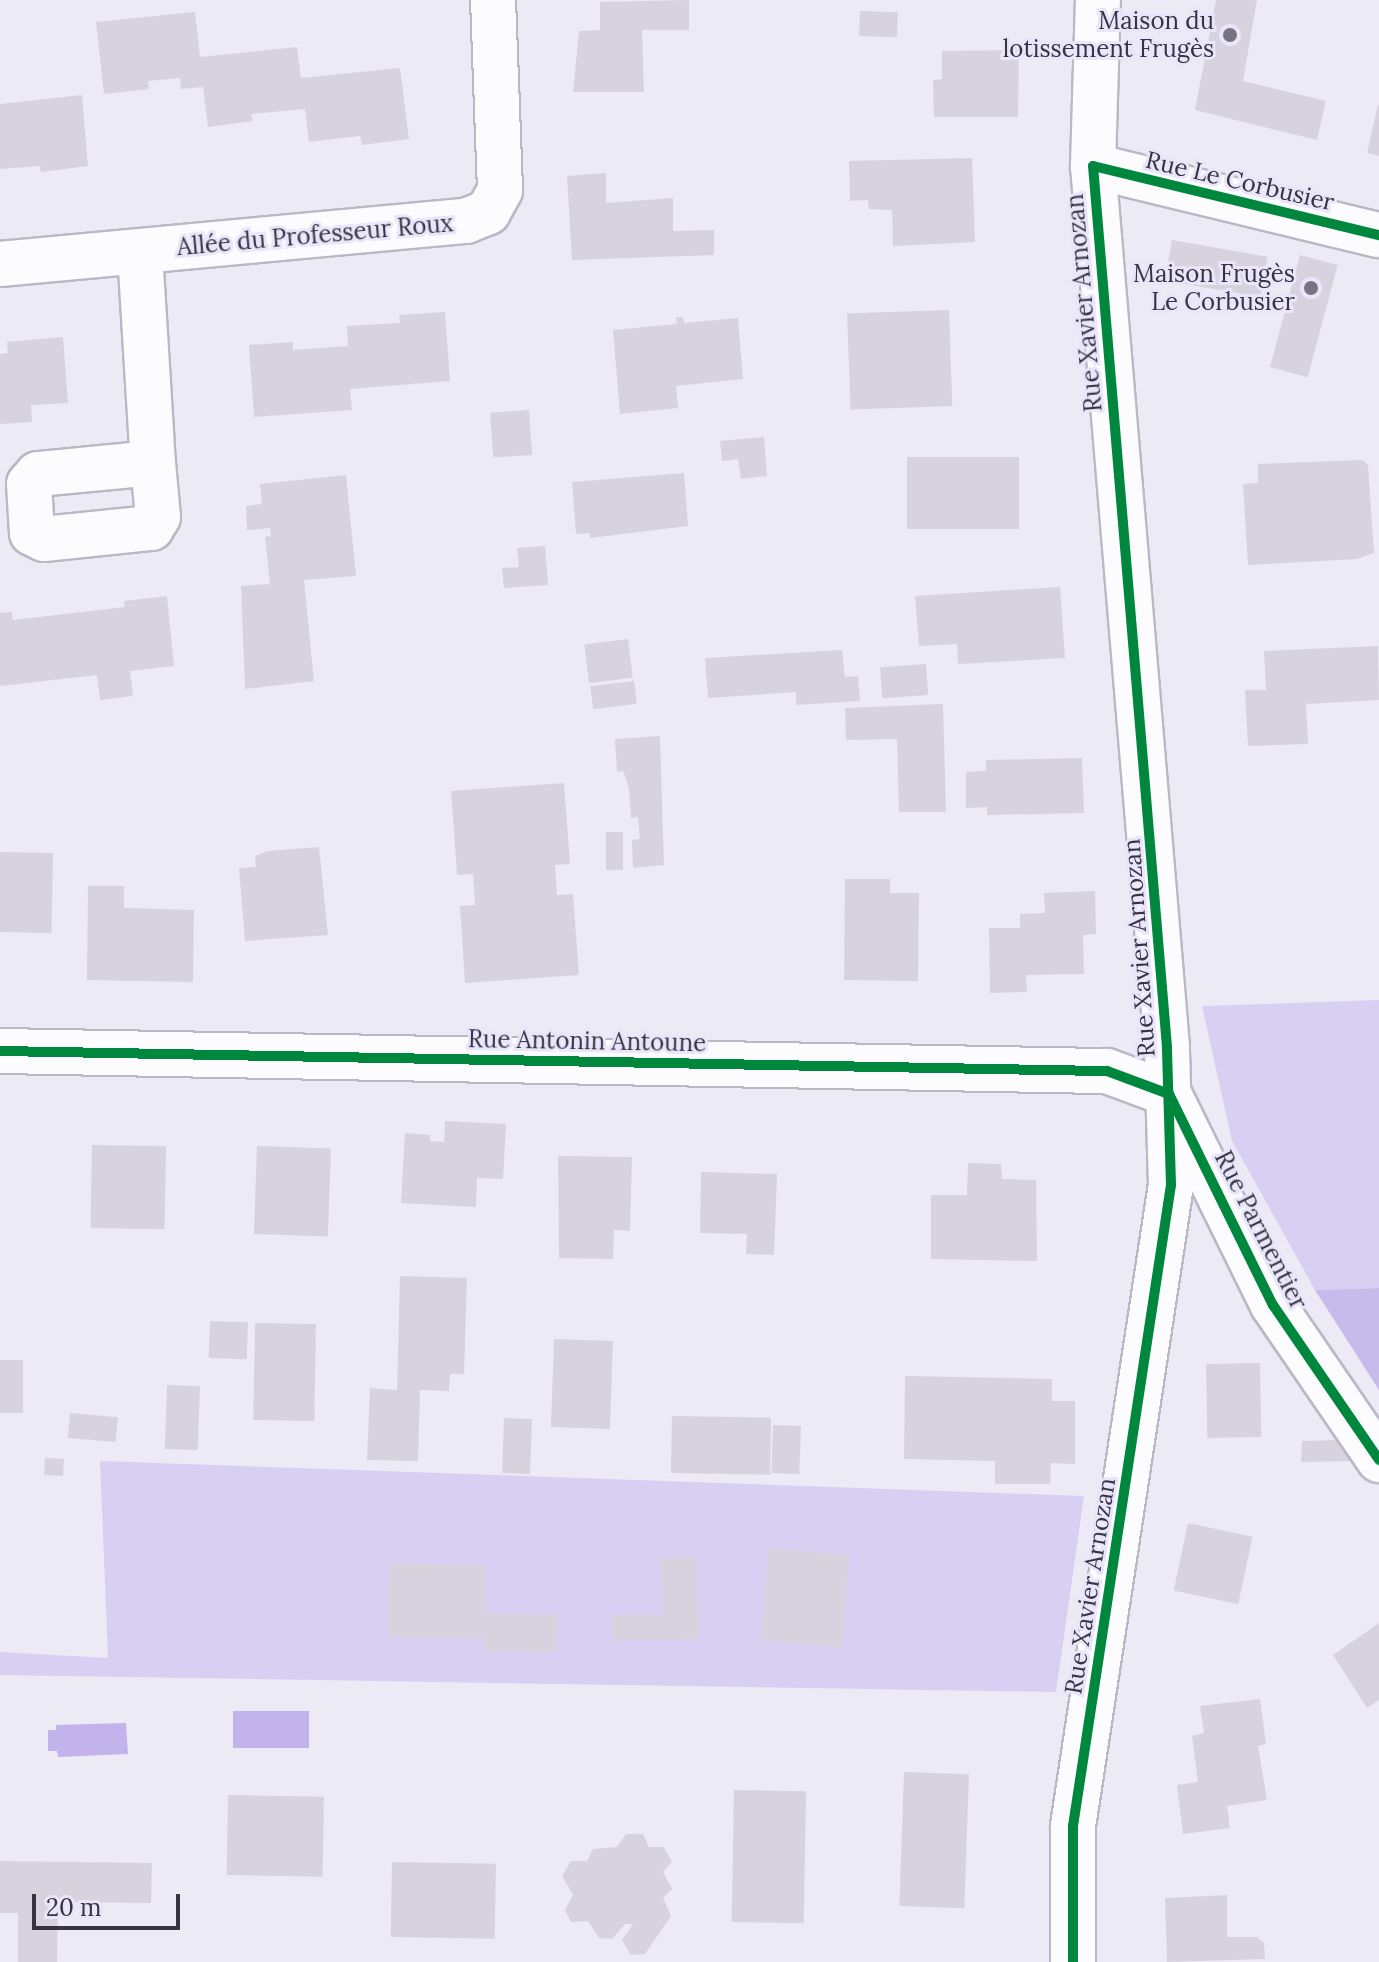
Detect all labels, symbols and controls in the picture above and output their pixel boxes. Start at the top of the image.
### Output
place label: Maison du lotissement Frugès [1003,7,1214,63]
marker: Maison du lotissement Frugès [1221,26,1239,44]
street label: Rue Le Corbusier [1143,145,1337,217]
street label: Rue Xavier Arnozan [1060,193,1108,413]
street label: Allée du Professeur Roux [176,209,454,261]
place label: Maison Frugès Le Corbusier [1133,260,1295,316]
marker: Maison Frugès Le Corbusier [1302,279,1320,297]
street label: Rue Xavier Arnozan [1117,838,1161,1058]
street label: Rue Antonin Antoune [468,1025,706,1057]
street label: Rue Parmentier [1209,1146,1313,1314]
street label: Rue Xavier Arnozan [1059,1476,1121,1696]
scale bar [36,1878,184,1928]
text: 20 m [46,1892,102,1923]

